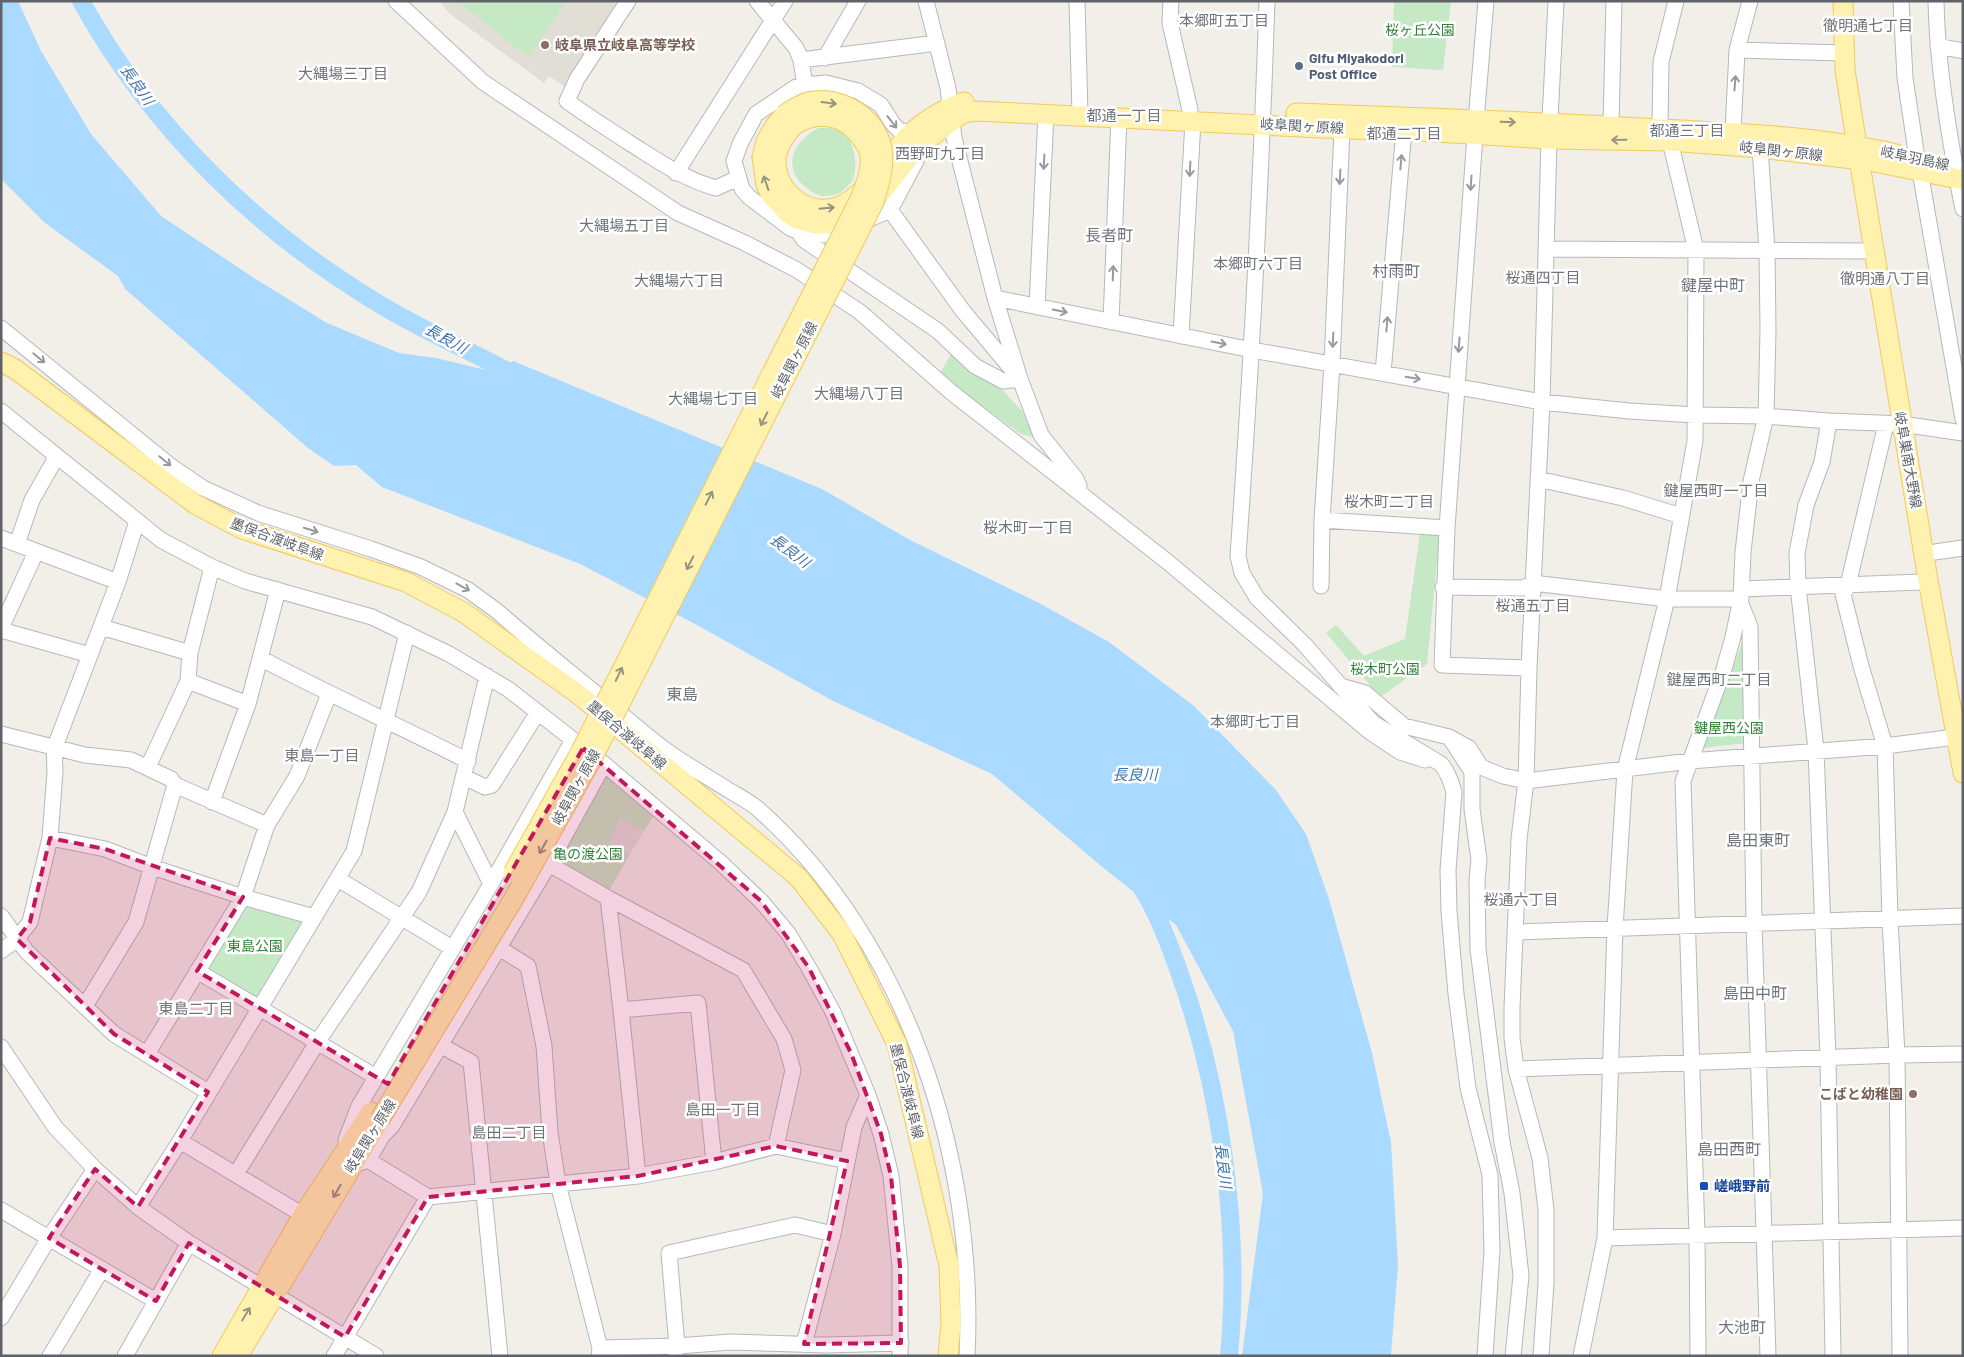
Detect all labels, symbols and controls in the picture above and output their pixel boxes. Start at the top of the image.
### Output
district label: 本郷町五丁目 [1179,11,1269,29]
district label: 徹明通七丁目 [1823,16,1913,34]
park label: 桜ヶ丘公園 [1385,21,1455,38]
place label: 岐阜県立岐阜高等学校 [555,36,695,53]
marker: 岐阜県立岐阜高等学校 [539,39,551,51]
place label: Gifu Miyakodori Post Office [1309,49,1404,82]
marker: Gifu Miyakodori Post Office [1293,60,1305,72]
water label: 長良川 [118,61,159,110]
district label: 大縄場三丁目 [298,64,388,82]
one-way arrow [1730,75,1740,91]
one-way arrow [821,98,837,108]
district label: 都通一丁目 [1086,106,1162,124]
one-way arrow [887,115,897,129]
street label: 岐阜関ヶ原線 [1260,115,1344,136]
one-way arrow [1500,117,1516,127]
district label: 都通三丁目 [1649,121,1725,139]
district label: 都通二丁目 [1366,124,1442,142]
one-way arrow [1611,135,1627,145]
street label: 岐阜関ヶ原線 [1738,138,1824,163]
street label: 岐阜羽島線 [1879,142,1951,173]
district label: 西野町九丁目 [895,144,985,162]
one-way arrow [1039,154,1048,170]
one-way arrow [1396,154,1406,170]
one-way arrow [1186,161,1195,177]
one-way arrow [1335,169,1345,185]
one-way arrow [1467,175,1476,191]
one-way arrow [761,176,770,191]
one-way arrow [819,203,835,213]
district label: 大縄場五丁目 [579,216,669,234]
district label: 長者町 [1085,225,1133,244]
district label: 本郷町六丁目 [1213,254,1303,272]
district label: 村雨町 [1372,261,1420,280]
one-way arrow [1108,265,1117,281]
district label: 桜通四丁目 [1505,268,1581,286]
district label: 徹明通八丁目 [1840,269,1930,287]
district label: 大縄場六丁目 [634,271,724,289]
district label: 鍵屋中町 [1681,275,1745,294]
one-way arrow [1051,307,1067,317]
one-way arrow [1382,316,1392,332]
street label: 岐阜関ヶ原線 [767,318,820,401]
water label: 長良川 [422,319,472,358]
one-way arrow [1328,331,1337,347]
one-way arrow [1455,337,1464,353]
one-way arrow [1210,339,1226,349]
one-way arrow [32,353,45,364]
one-way arrow [1405,373,1421,383]
district label: 大縄場八丁目 [814,384,904,402]
district label: 大縄場七丁目 [668,389,758,407]
street label: 岐阜巣南大野線 [1892,410,1925,510]
one-way arrow [759,411,769,426]
one-way arrow [158,456,171,467]
district label: 鍵屋西町一丁目 [1663,481,1769,499]
one-way arrow [705,491,714,506]
district label: 桜木町二丁目 [1344,492,1434,510]
street label: 墨俣合渡岐阜線 [228,514,326,563]
district label: 桜木町一丁目 [983,518,1073,536]
one-way arrow [302,525,318,535]
water label: 長良川 [767,529,816,572]
one-way arrow [685,556,695,571]
one-way arrow [455,582,470,592]
district label: 桜通五丁目 [1495,596,1571,614]
park label: 桜木町公園 [1350,660,1420,677]
one-way arrow [615,667,624,682]
district label: 鍵屋西町二丁目 [1666,670,1772,688]
district label: 東島 [666,684,698,703]
street label: 墨俣合渡岐阜線 [584,697,670,773]
district label: 本郷町七丁目 [1210,712,1300,730]
park label: 鍵屋西公園 [1694,719,1764,736]
district label: 東島一丁目 [284,746,360,764]
street label: 岐阜関ヶ原線 [548,746,603,828]
water label: 長良川 [1112,765,1159,783]
district label: 島田東町 [1726,830,1790,849]
one-way arrow [537,840,547,854]
park label: 亀の渡公園 [553,845,623,862]
district label: 桜通六丁目 [1483,890,1559,908]
park label: 東島公園 [227,937,283,954]
district label: 島田中町 [1723,983,1787,1002]
district label: 東島二丁目 [158,999,234,1017]
street label: 墨俣合渡岐阜線 [887,1041,928,1140]
place label: こばと幼稚園 [1819,1085,1903,1102]
marker: こばと幼稚園 [1907,1088,1919,1100]
street label: 岐阜関ヶ原線 [340,1096,399,1176]
district label: 島田一丁目 [685,1100,761,1118]
district label: 島田二丁目 [471,1123,547,1141]
district label: 島田西町 [1697,1139,1761,1158]
water label: 長良川 [1212,1142,1236,1191]
place label: 嵯峨野前 [1714,1177,1770,1194]
marker: 嵯峨野前 [1698,1180,1710,1192]
one-way arrow [331,1183,341,1197]
one-way arrow [242,1307,252,1321]
district label: 大池町 [1718,1317,1766,1336]

